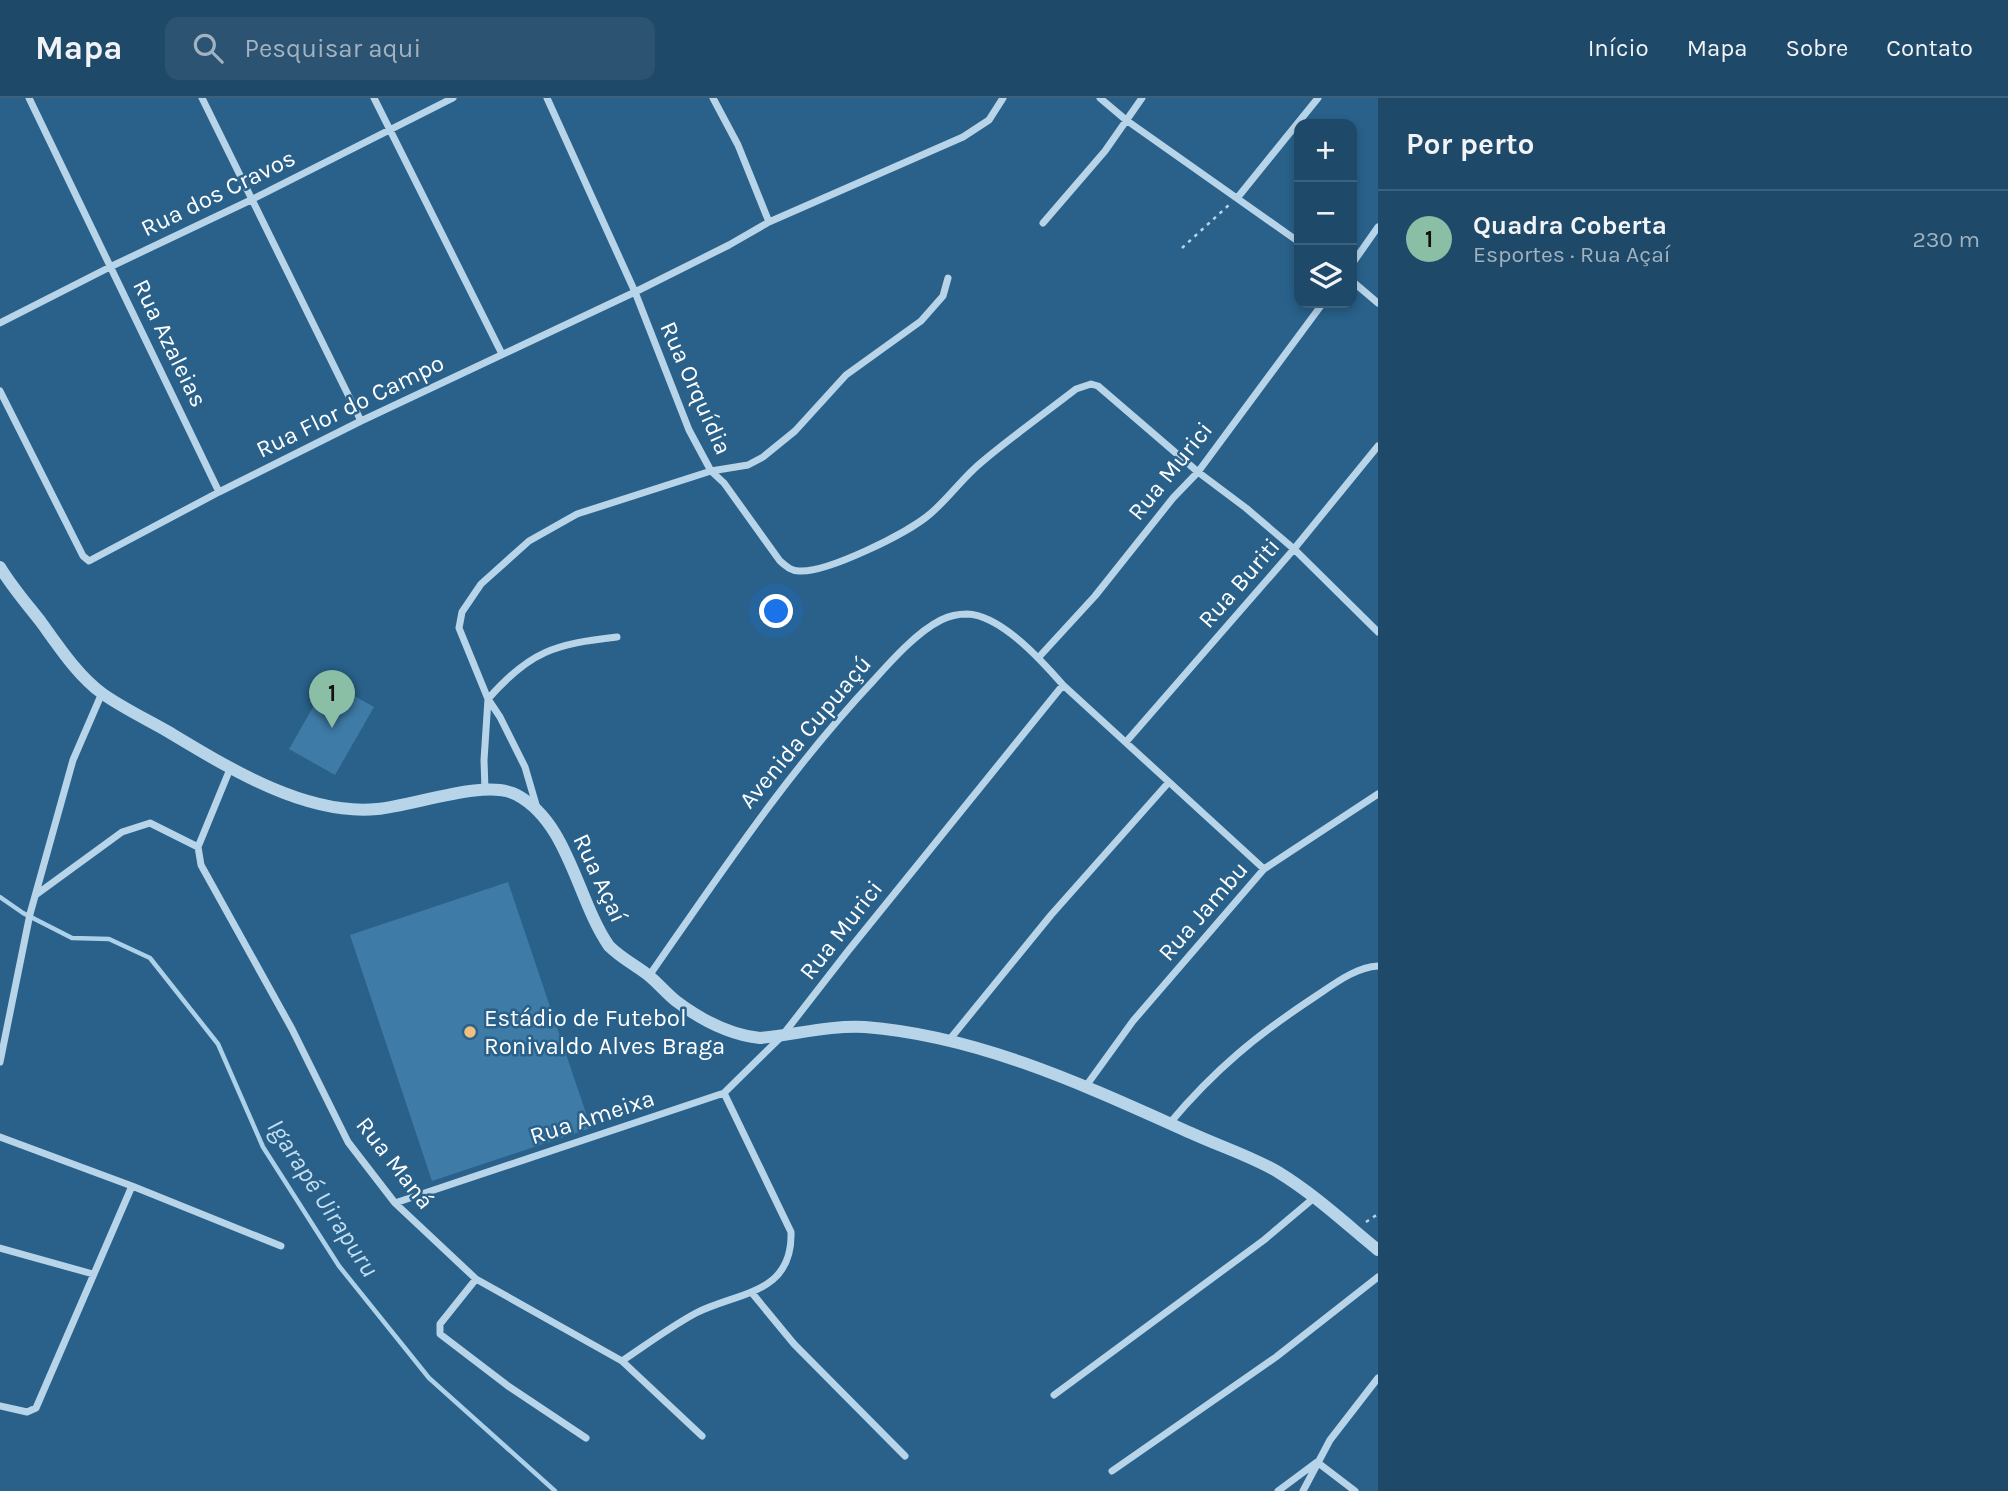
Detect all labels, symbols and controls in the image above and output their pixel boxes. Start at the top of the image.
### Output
search box [165,17,655,80]
text: Mapa [35,29,123,67]
icon: search [189,29,227,67]
text: Pesquisar aqui [245,33,421,64]
text: Início [1588,34,1649,62]
text: Mapa [1687,34,1747,62]
text: Sobre [1785,34,1848,62]
text: Contato [1886,34,1973,62]
map controls [1294,119,1357,308]
button: + [1294,119,1357,182]
text: Por perto [1406,126,1535,162]
street label: Rua dos Cravos [136,144,300,242]
button: − [1294,182,1357,245]
text: Quadra Coberta [1473,210,1667,241]
text: 1 [1425,226,1433,253]
text: 230 m [1912,226,1980,253]
text: Esportes · Rua Açaí [1473,241,1671,268]
button: layers [1294,245,1357,308]
street label: Rua Azaleias [127,275,213,411]
street label: Rua Orquídia [654,317,738,459]
street label: Rua Flor do Campo [252,348,448,464]
street label: Rua Murici [1122,416,1218,526]
street label: Rua Buriti [1192,532,1286,634]
your location [759,594,793,628]
street label: Avenida Cupuaçú [733,650,877,814]
pin: 1 [309,670,355,728]
street label: Rua Açaí [567,829,633,928]
street label: Rua Jambu [1152,856,1254,966]
street label: Rua Murici [794,875,888,985]
place label: Estádio de Futebol Ronivaldo Alves Braga [484,1004,725,1060]
marker: Estádio de Futebol Ronivaldo Alves Braga [462,1024,478,1040]
street label: Rua Ameixa [526,1084,658,1150]
street label: Rua Maná [350,1111,440,1215]
water label: Igarapé Uirapuru [260,1113,386,1283]

